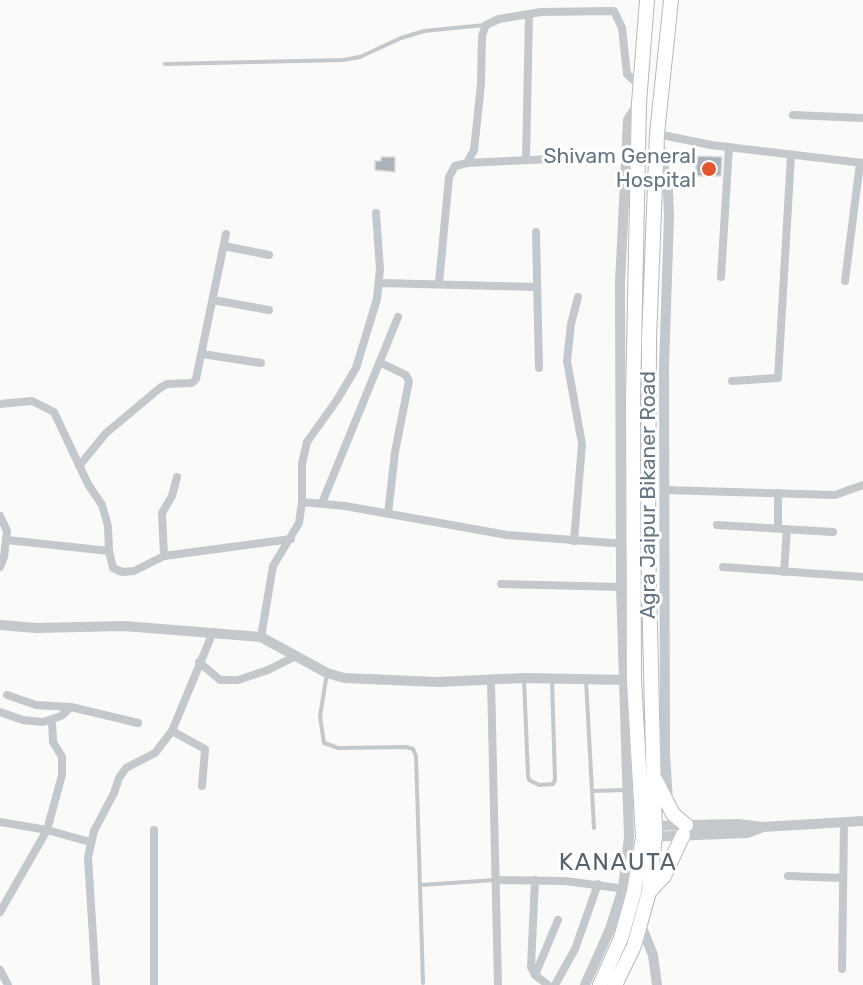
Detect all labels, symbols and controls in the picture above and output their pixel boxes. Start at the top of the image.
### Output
place label: Shivam General Hospital [543,144,696,194]
marker: Shivam General Hospital [700,160,718,178]
street label: Agra Jaipur Bikaner Road [636,371,662,619]
district label: KANAUTA [559,849,677,877]

